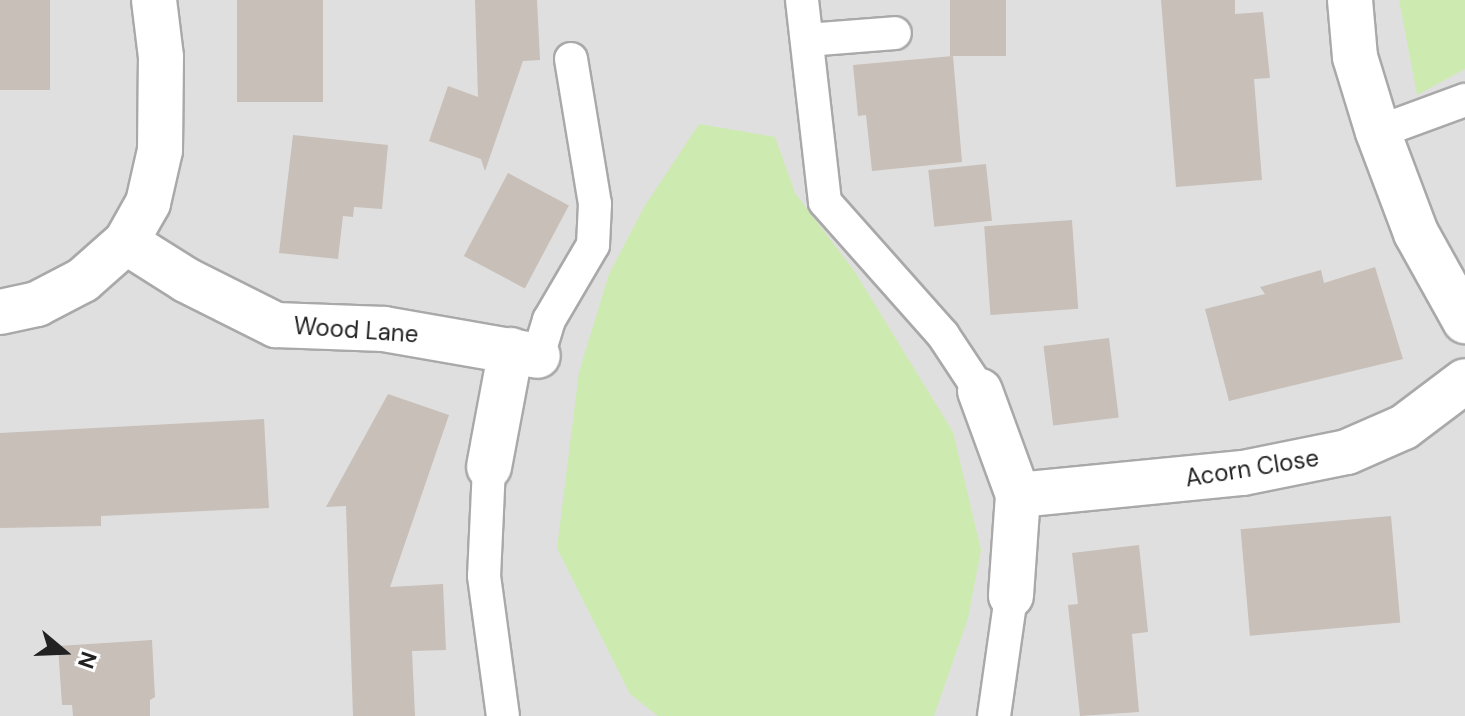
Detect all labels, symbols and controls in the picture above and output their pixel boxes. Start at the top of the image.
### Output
street label: Wood Lane [293,311,419,349]
street label: Acorn Close [1183,443,1321,493]
north arrow [24,612,104,692]
text: N [71,648,103,672]

